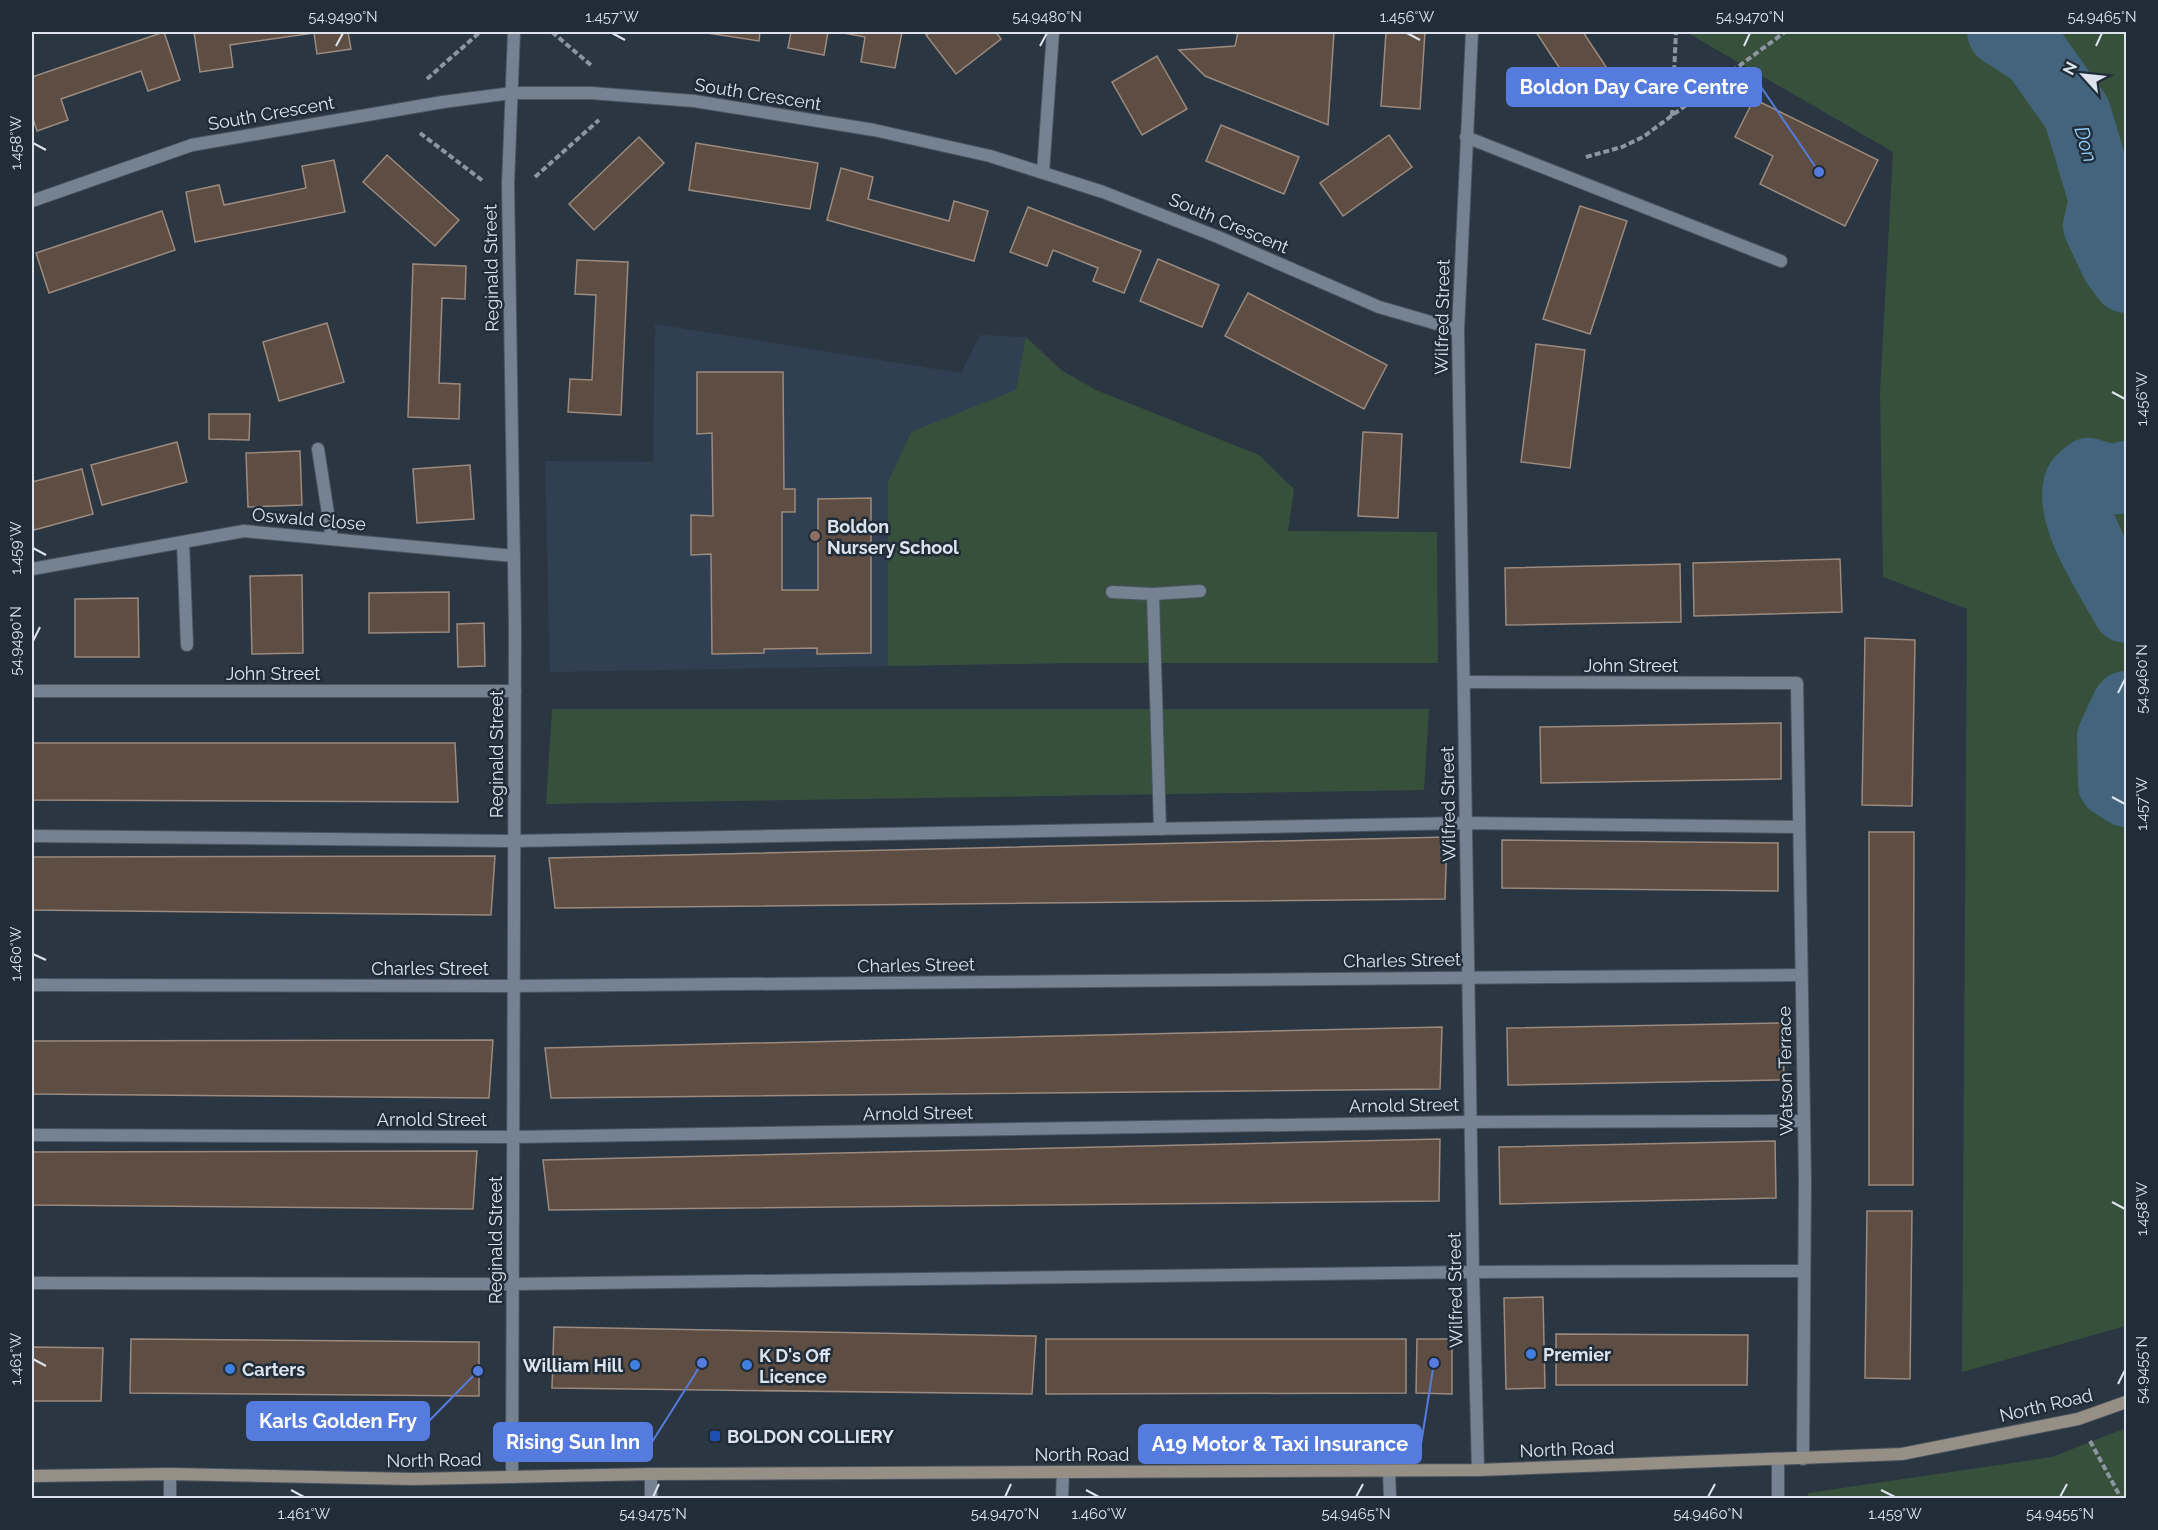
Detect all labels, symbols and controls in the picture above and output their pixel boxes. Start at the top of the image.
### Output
text: 54.9490°N [308,8,378,26]
text: 1.457°W [585,8,639,26]
text: 54.9480°N [1012,8,1082,26]
text: 1.456°W [1380,8,1434,26]
text: 54.9470°N [1716,8,1784,26]
text: 54.9465°N [2068,8,2136,26]
north arrow [2053,45,2113,105]
text: N [2059,59,2081,78]
callout: Boldon Day Care Centre [1507,68,1761,106]
street label: South Crescent [693,74,823,114]
text: Boldon Day Care Centre [1519,75,1749,99]
street label: South Crescent [206,92,336,134]
text: 1.458°W [7,116,25,170]
water label: Don [2069,123,2103,165]
street label: South Crescent [1166,188,1292,258]
street label: Reginald Street [479,204,503,332]
street label: Wilfred Street [1430,259,1454,375]
text: 1.456°W [2133,372,2151,426]
street label: Oswald Close [251,504,367,534]
place label: Boldon Nursery School [827,516,959,558]
text: 1.459°W [7,521,25,575]
marker: Boldon Nursery School [808,529,822,543]
text: 54.9490°N [7,606,25,676]
text: 54.9460°N [2133,644,2151,714]
street label: John Street [1584,655,1678,676]
street label: John Street [226,663,320,684]
street label: Reginald Street [486,690,507,818]
street label: Wilfred Street [1436,746,1460,862]
text: 1.457°W [2133,777,2151,831]
text: 1.460°W [7,926,25,982]
street label: Charles Street [1343,948,1461,972]
street label: Charles Street [857,953,975,977]
street label: Charles Street [371,958,489,979]
street label: Watson Terrace [1773,1005,1797,1136]
street label: Arnold Street [1349,1094,1459,1116]
street label: Arnold Street [863,1102,973,1124]
street label: Arnold Street [377,1109,487,1130]
street label: Reginald Street [485,1176,506,1304]
text: 1.458°W [2133,1182,2151,1236]
street label: Wilfred Street [1443,1232,1467,1348]
text: 1.461°W [7,1333,25,1385]
text: 54.9455°N [2133,1336,2151,1404]
place label: Premier [1543,1344,1611,1365]
place label: K D's Off Licence [759,1345,831,1387]
marker: Premier [1524,1347,1538,1361]
place label: William Hill [523,1355,623,1376]
marker: William Hill [628,1358,642,1372]
marker: K D's Off Licence [740,1358,754,1372]
place label: Carters [242,1359,305,1380]
marker: Carters [223,1362,237,1376]
street label: North Road [1997,1384,2095,1426]
callout: Karls Golden Fry [247,1402,429,1440]
text: Karls Golden Fry [259,1409,417,1433]
callout: Rising Sun Inn [494,1423,652,1461]
callout: A19 Motor & Taxi Insurance [1139,1425,1421,1463]
place label: BOLDON COLLIERY [727,1426,894,1447]
marker: BOLDON COLLIERY [708,1429,722,1443]
text: Rising Sun Inn [506,1430,640,1454]
text: A19 Motor & Taxi Insurance [1152,1432,1408,1456]
street label: North Road [1519,1437,1615,1461]
street label: North Road [1034,1444,1130,1465]
street label: North Road [386,1449,482,1471]
text: 1.461°W [278,1505,330,1523]
text: 54.9475°N [619,1505,687,1523]
text: 54.9470°N [971,1505,1039,1523]
text: 1.460°W [1071,1505,1127,1523]
text: 54.9465°N [1322,1505,1390,1523]
text: 54.9460°N [1673,1505,1743,1523]
text: 1.459°W [1868,1505,1922,1523]
text: 54.9455°N [2026,1505,2094,1523]

